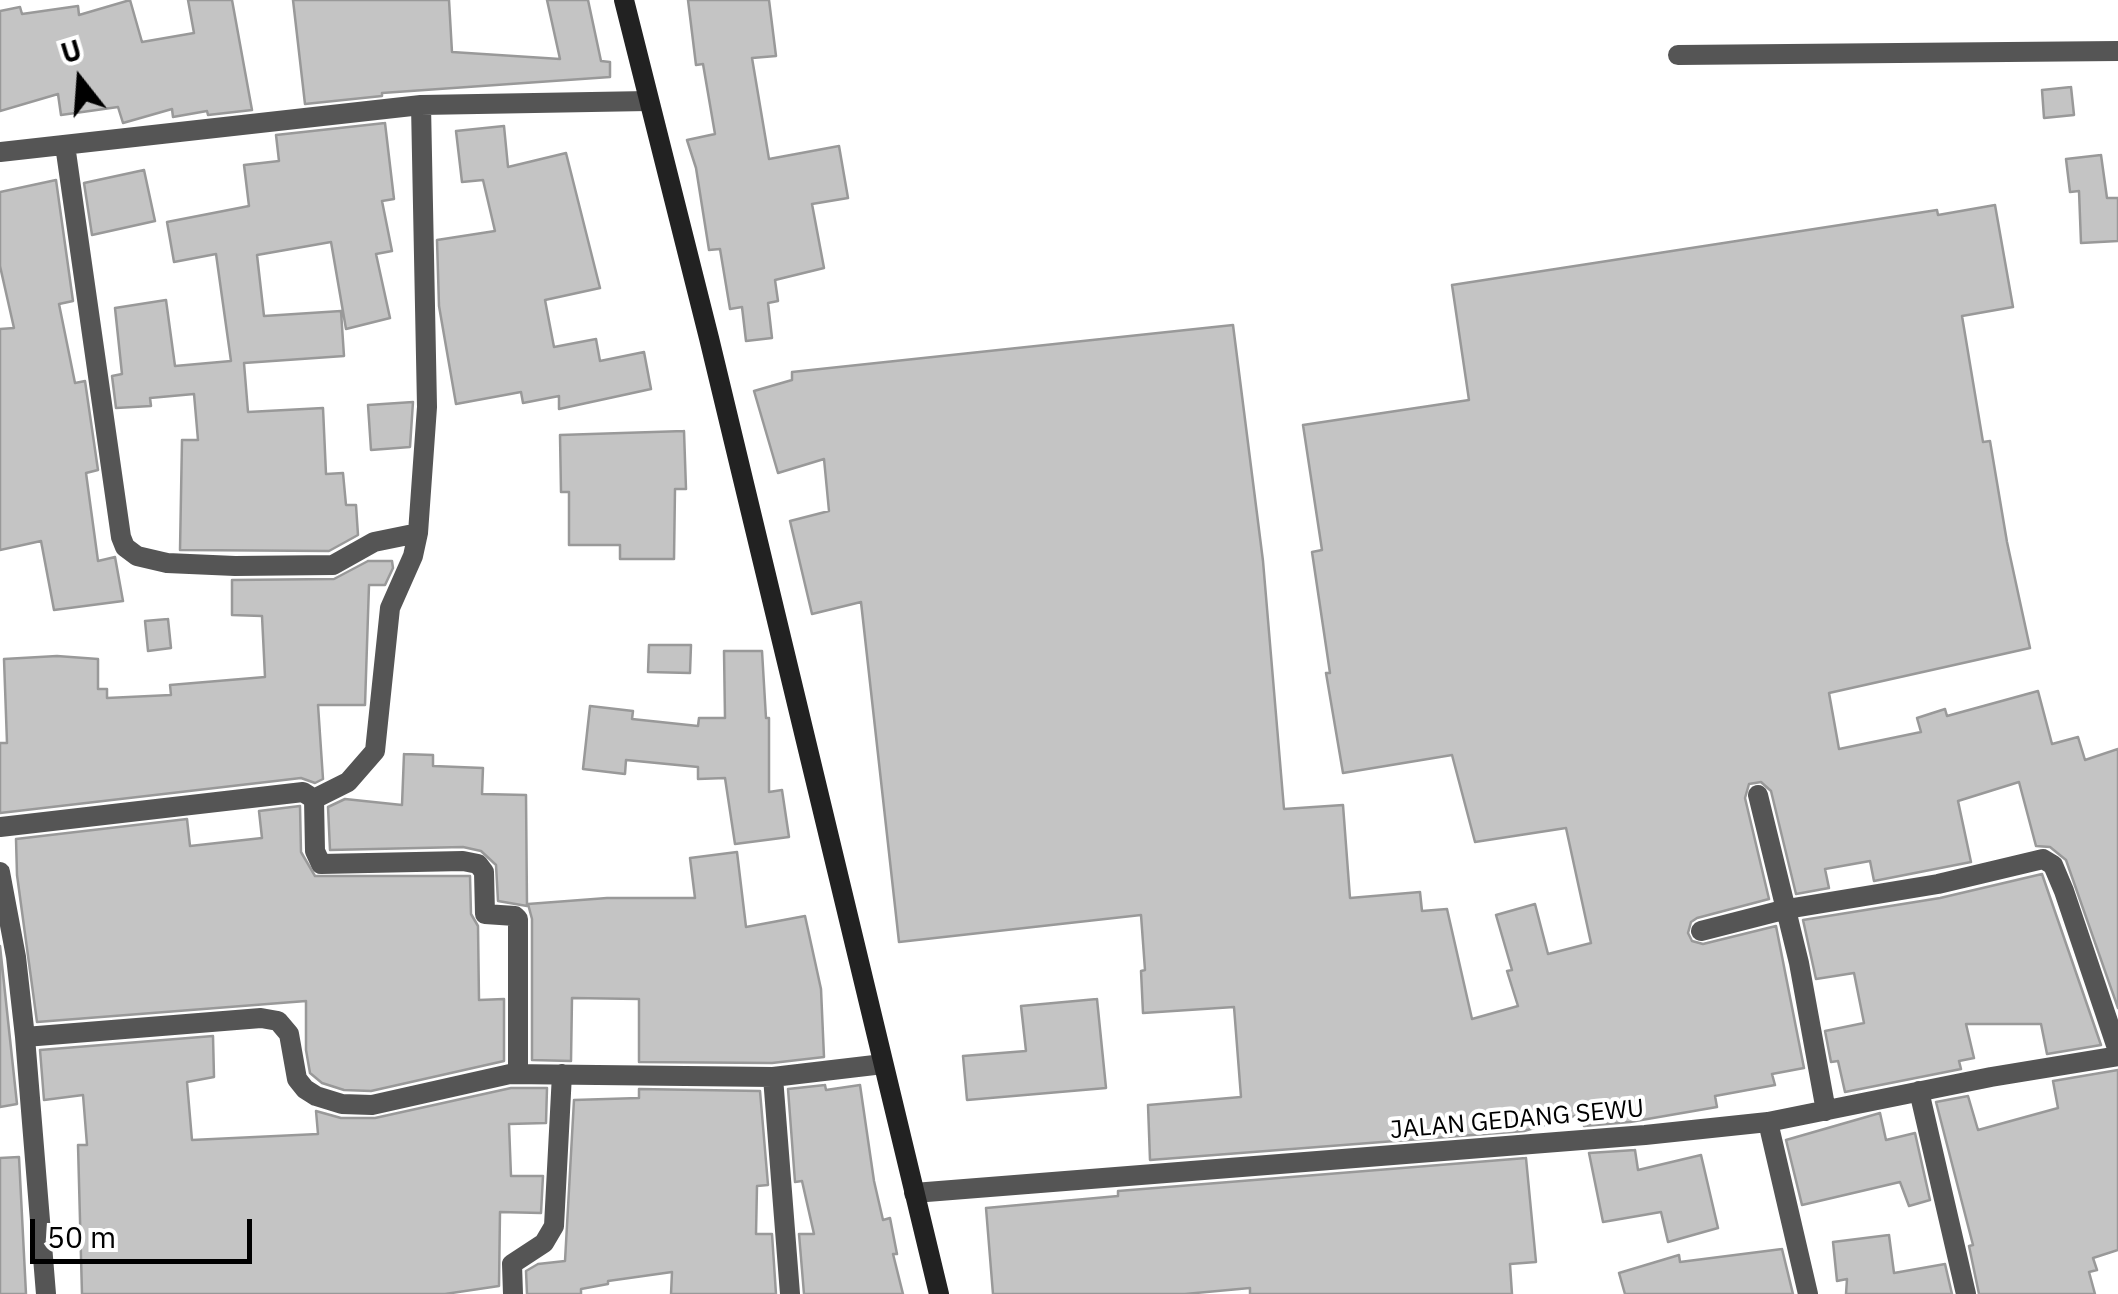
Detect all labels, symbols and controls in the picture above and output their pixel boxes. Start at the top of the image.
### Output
north arrow [30,30,130,130]
text: U [56,30,86,71]
street label: JALAN GEDANG SEWU [1389,1094,1645,1146]
scale bar [35,1199,258,1261]
text: 50 m [47,1217,116,1256]

